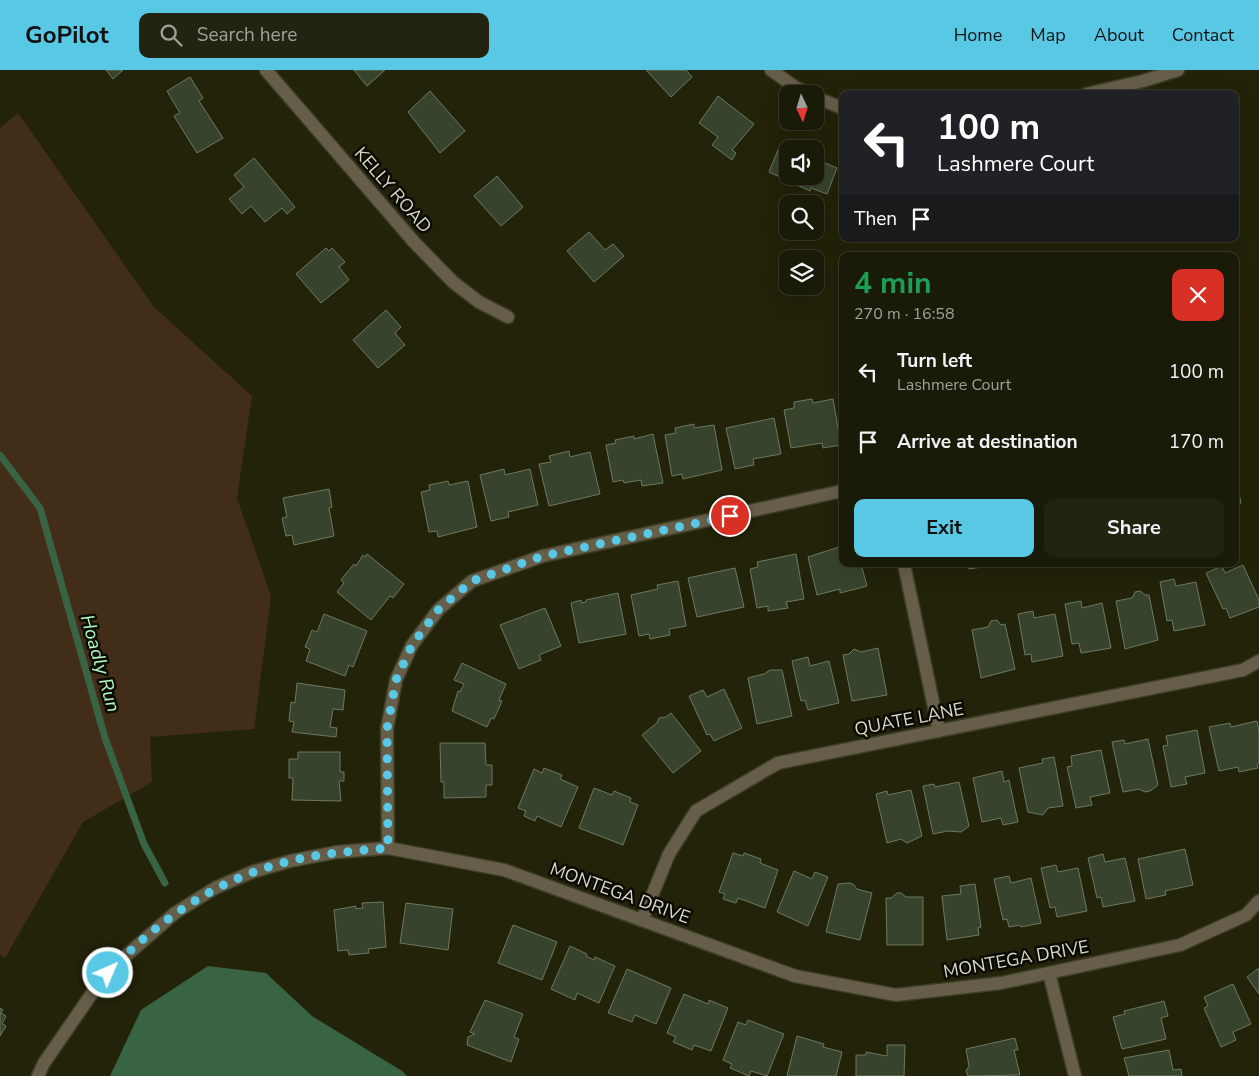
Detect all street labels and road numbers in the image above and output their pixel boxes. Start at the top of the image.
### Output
street label: KELLY ROAD [349,142,437,238]
street label: QUATE LANE [852,697,966,741]
street label: MONTEGA DRIVE [547,856,693,930]
street label: MONTEGA DRIVE [941,934,1091,984]

